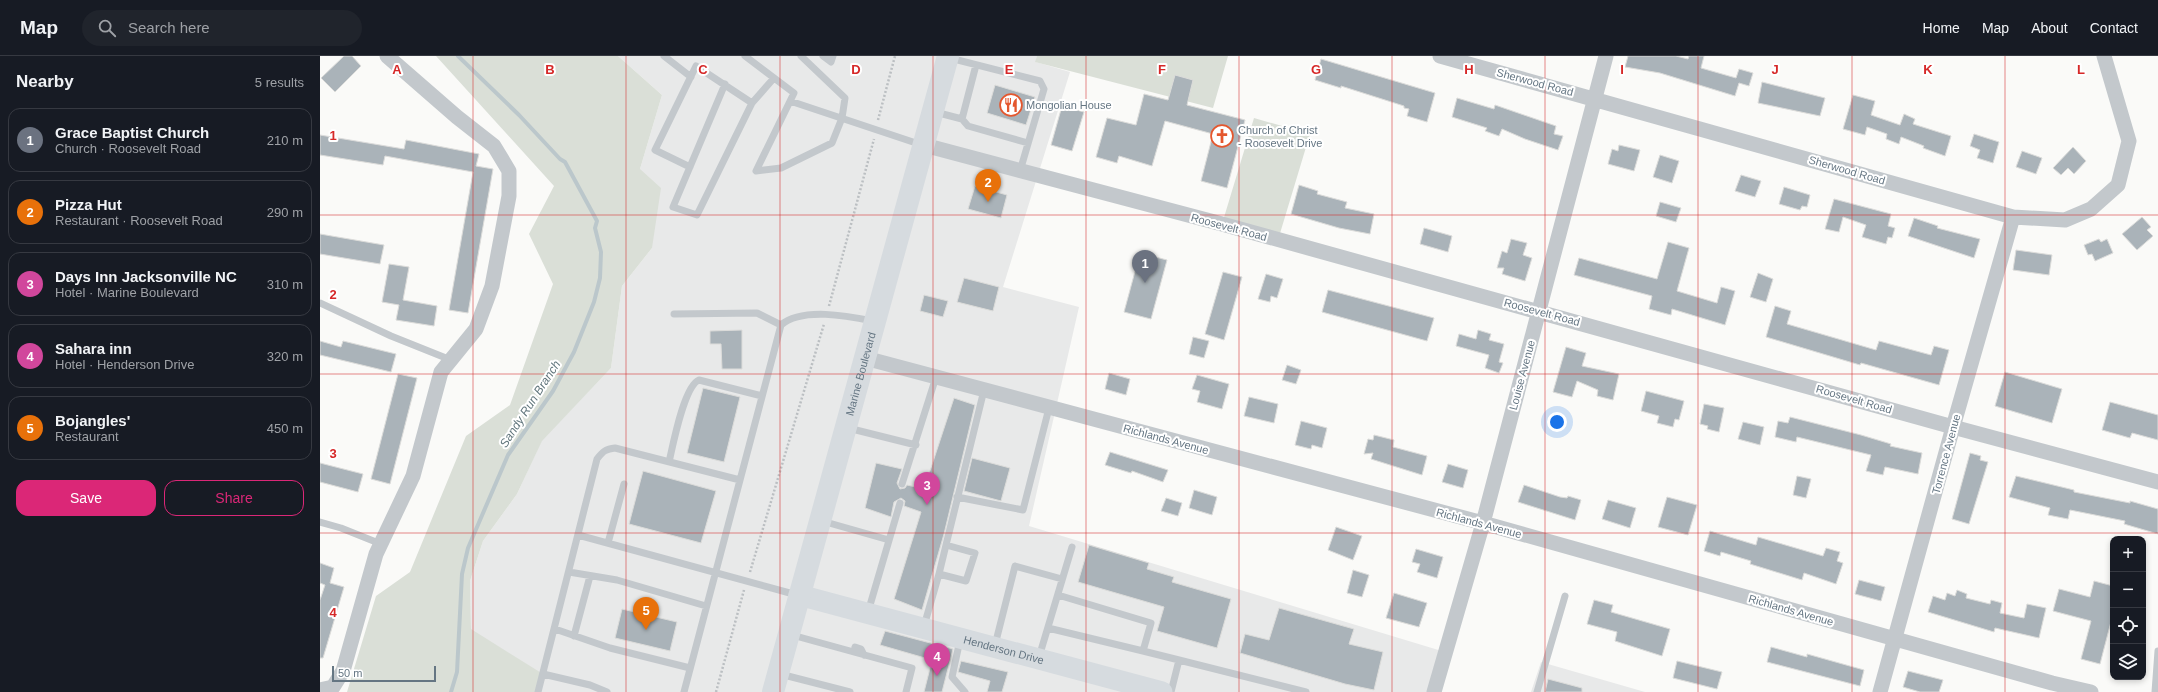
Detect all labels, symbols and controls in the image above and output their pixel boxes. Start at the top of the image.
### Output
search box [82,10,362,46]
text: Map [20,17,58,38]
icon: search [96,17,118,39]
text: Search here [128,19,210,36]
text: Home [1923,20,1960,36]
text: Map [1982,20,2009,36]
text: About [2031,20,2068,36]
text: Contact [2090,20,2138,36]
text: A [392,62,402,77]
text: B [545,62,555,77]
text: C [698,62,708,77]
text: D [851,62,861,77]
text: E [1005,62,1014,77]
text: F [1158,62,1166,77]
text: G [1311,62,1321,77]
text: H [1464,62,1474,77]
text: I [1620,62,1624,77]
text: J [1771,62,1779,77]
text: K [1923,62,1933,77]
text: L [2077,62,2085,77]
street label: Sherwood Road [1495,66,1575,98]
text: Nearby [16,72,74,91]
text: 5 results [255,75,304,90]
restaurant icon: Mongolian House [998,92,1024,118]
place label: Mongolian House [1026,99,1112,111]
church icon: Church of Christ - Roosevelt Drive [1209,123,1235,149]
text: Grace Baptist Church [55,124,209,141]
place label: Church of Christ - Roosevelt Drive [1238,124,1322,149]
text: 1 [329,128,337,143]
text: 1 [26,133,34,148]
text: 210 m [267,133,303,148]
text: Church · Roosevelt Road [55,141,201,156]
street label: Sherwood Road [1807,153,1887,187]
pin: 2 [975,169,1001,202]
text: Pizza Hut [55,196,122,213]
text: 2 [26,205,34,220]
text: 290 m [267,205,303,220]
street label: Roosevelt Road [1190,211,1268,243]
text: Restaurant · Roosevelt Road [55,213,223,228]
pin: 1 [1132,250,1158,283]
text: Days Inn Jacksonville NC [55,268,237,285]
text: 3 [26,277,34,292]
text: 310 m [267,277,303,292]
text: Hotel · Marine Boulevard [55,285,199,300]
text: 2 [329,287,337,302]
street label: Roosevelt Road [1503,296,1581,328]
street label: Marine Boulevard [843,331,878,417]
street label: Louise Avenue [1507,339,1537,411]
text: Sahara inn [55,340,132,357]
text: 4 [26,349,34,364]
text: 320 m [267,349,303,364]
text: Hotel · Henderson Drive [55,357,194,372]
water label: Sandy Run Branch [497,358,563,450]
street label: Roosevelt Road [1815,382,1893,416]
text: Bojangles' [55,412,130,429]
your location [1547,412,1567,432]
street label: Torrence Avenue [1930,413,1962,495]
text: 5 [26,421,34,436]
text: 450 m [267,421,303,436]
street label: Richlands Avenue [1122,422,1210,456]
text: Restaurant [55,429,119,444]
text: 3 [329,446,337,461]
pin: 3 [914,472,940,505]
button: Save [16,480,156,516]
button: Share [164,480,304,516]
street label: Richlands Avenue [1435,506,1523,540]
map controls [2110,536,2146,680]
button: + [2110,536,2146,572]
button: − [2110,572,2146,608]
street label: Richlands Avenue [1747,592,1835,628]
pin: 5 [633,597,659,630]
text: 4 [329,605,337,620]
button: locate [2110,608,2146,644]
street label: Henderson Drive [962,633,1045,666]
pin: 4 [924,643,950,676]
button: layers [2110,644,2146,680]
scale bar [332,664,436,683]
text: 50 m [338,667,362,679]

